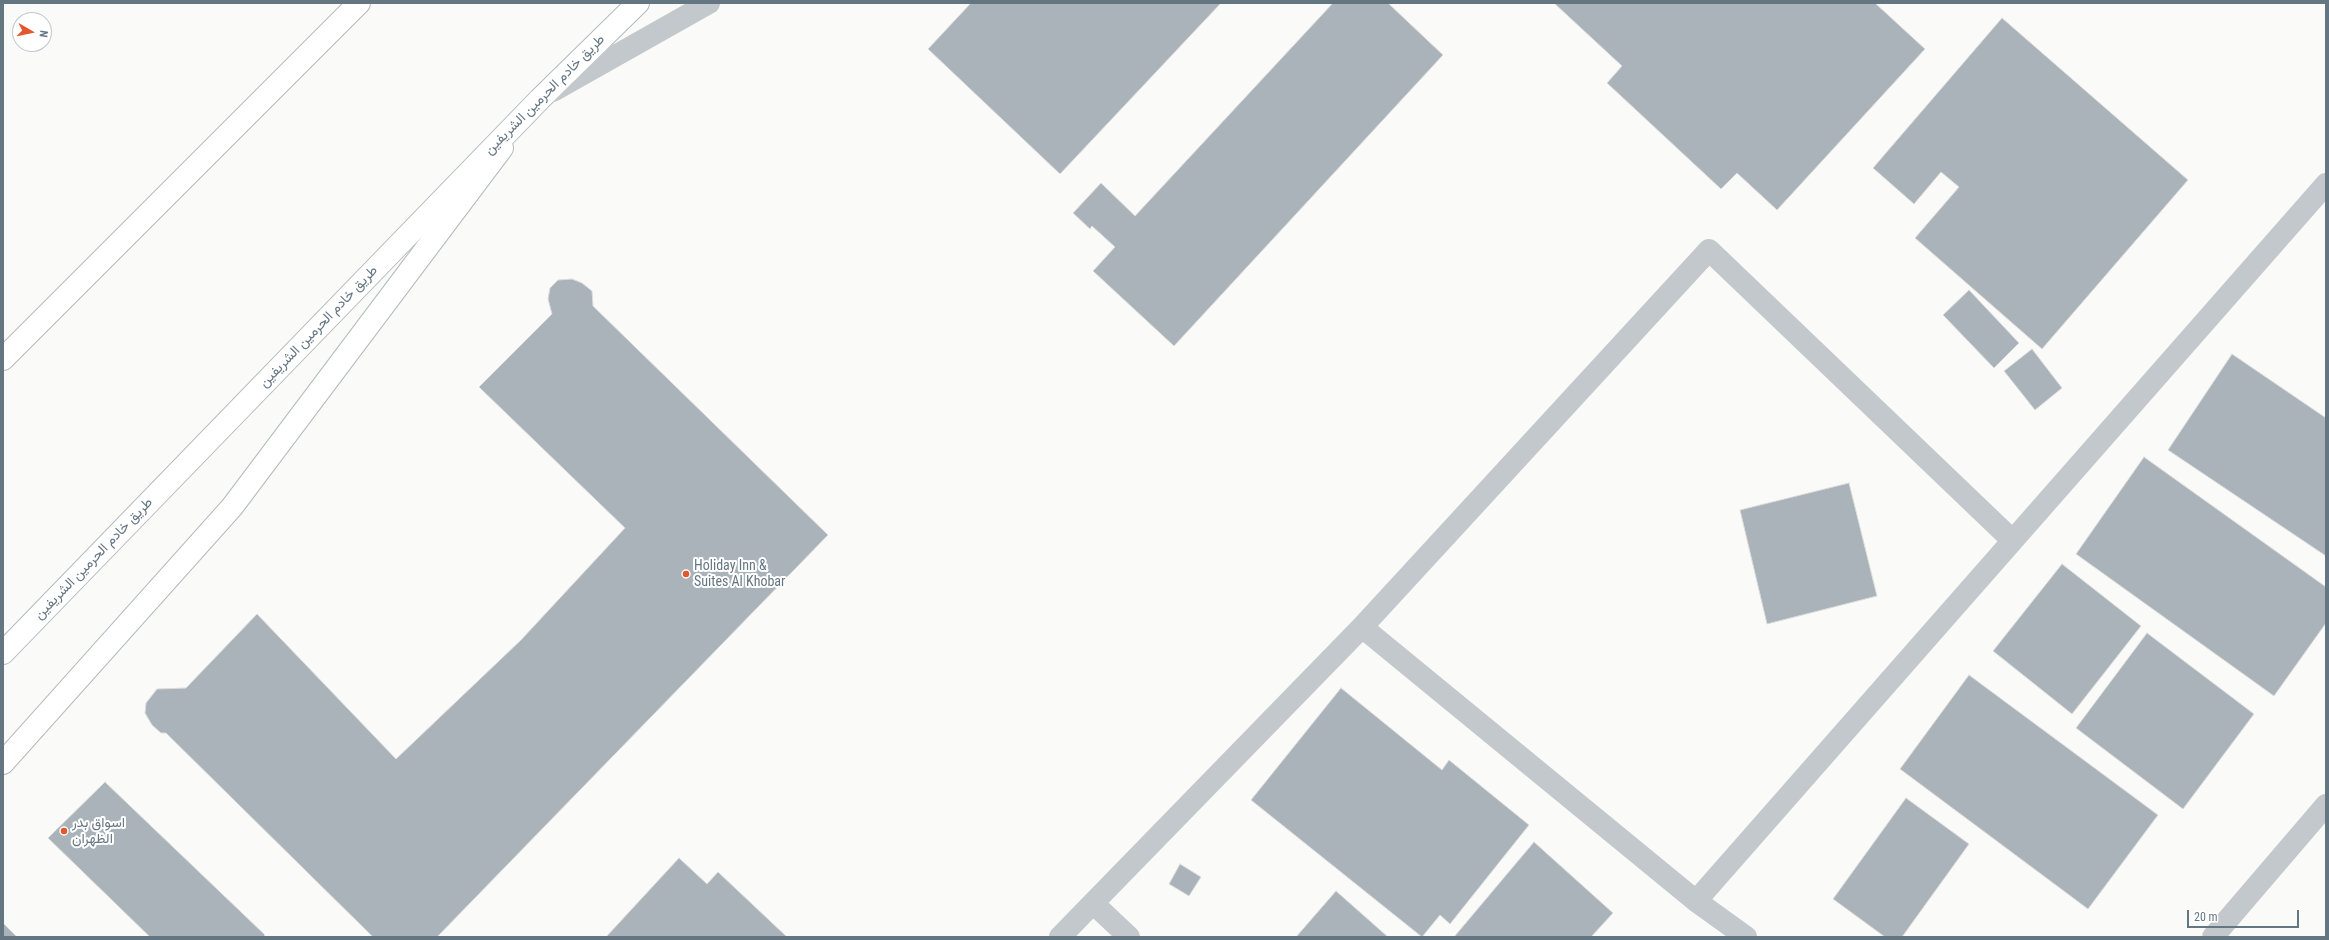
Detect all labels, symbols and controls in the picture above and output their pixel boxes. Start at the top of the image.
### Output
north arrow [12,12,52,52]
text: N [36,29,50,38]
street label: طريق خادم الحرمين الشريفين [481,31,609,159]
street label: طريق خادم الحرمين الشريفين [256,262,382,392]
street label: طريق خادم الحرمين الشريفين [31,494,157,624]
place label: Holiday Inn & Suites Al Khobar [694,558,785,590]
marker: Holiday Inn & Suites Al Khobar [681,569,691,579]
place label: اسواق بدر الظهران [72,815,125,848]
marker: اسواق بدر الظهران [59,826,69,836]
scale bar [2189,902,2301,928]
text: 20 m [2194,910,2218,924]

